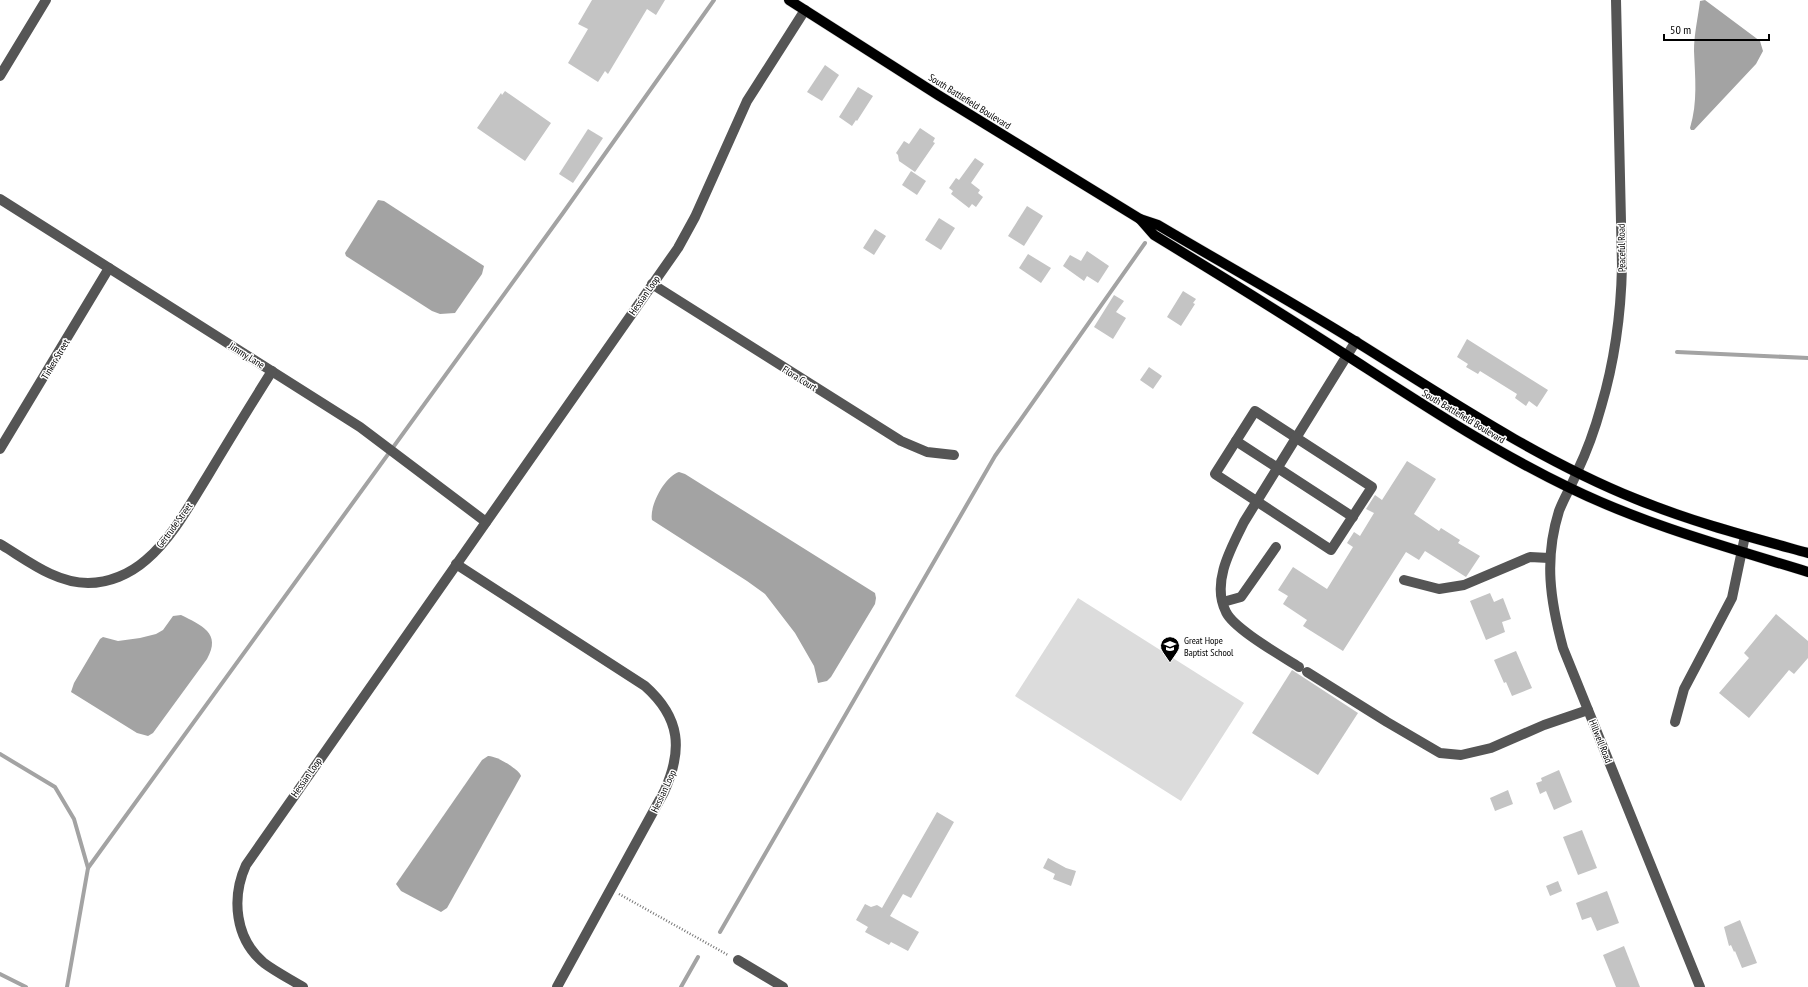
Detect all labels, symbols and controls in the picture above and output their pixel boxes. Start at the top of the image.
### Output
scale bar [1664,16,1769,42]
text: 50 m [1670,22,1691,37]
street label: South Battlefield Boulevard [926,71,1013,132]
street label: Peaceful Road [1615,224,1628,272]
street label: Hessian Loop [626,273,663,318]
street label: Tinker Street [38,337,73,382]
street label: Jimmy Lane [226,339,267,371]
street label: Flora Court [780,363,820,394]
street label: South Battlefield Boulevard [1420,386,1508,446]
street label: Gertrude Street [154,500,195,551]
place label: Great Hope Baptist School [1184,634,1234,659]
school or university icon: Great Hope Baptist School [1159,635,1181,663]
street label: Hillwell Road [1586,717,1615,765]
street label: Hessian Loop [288,755,325,800]
street label: Hessian Loop [648,768,679,815]

